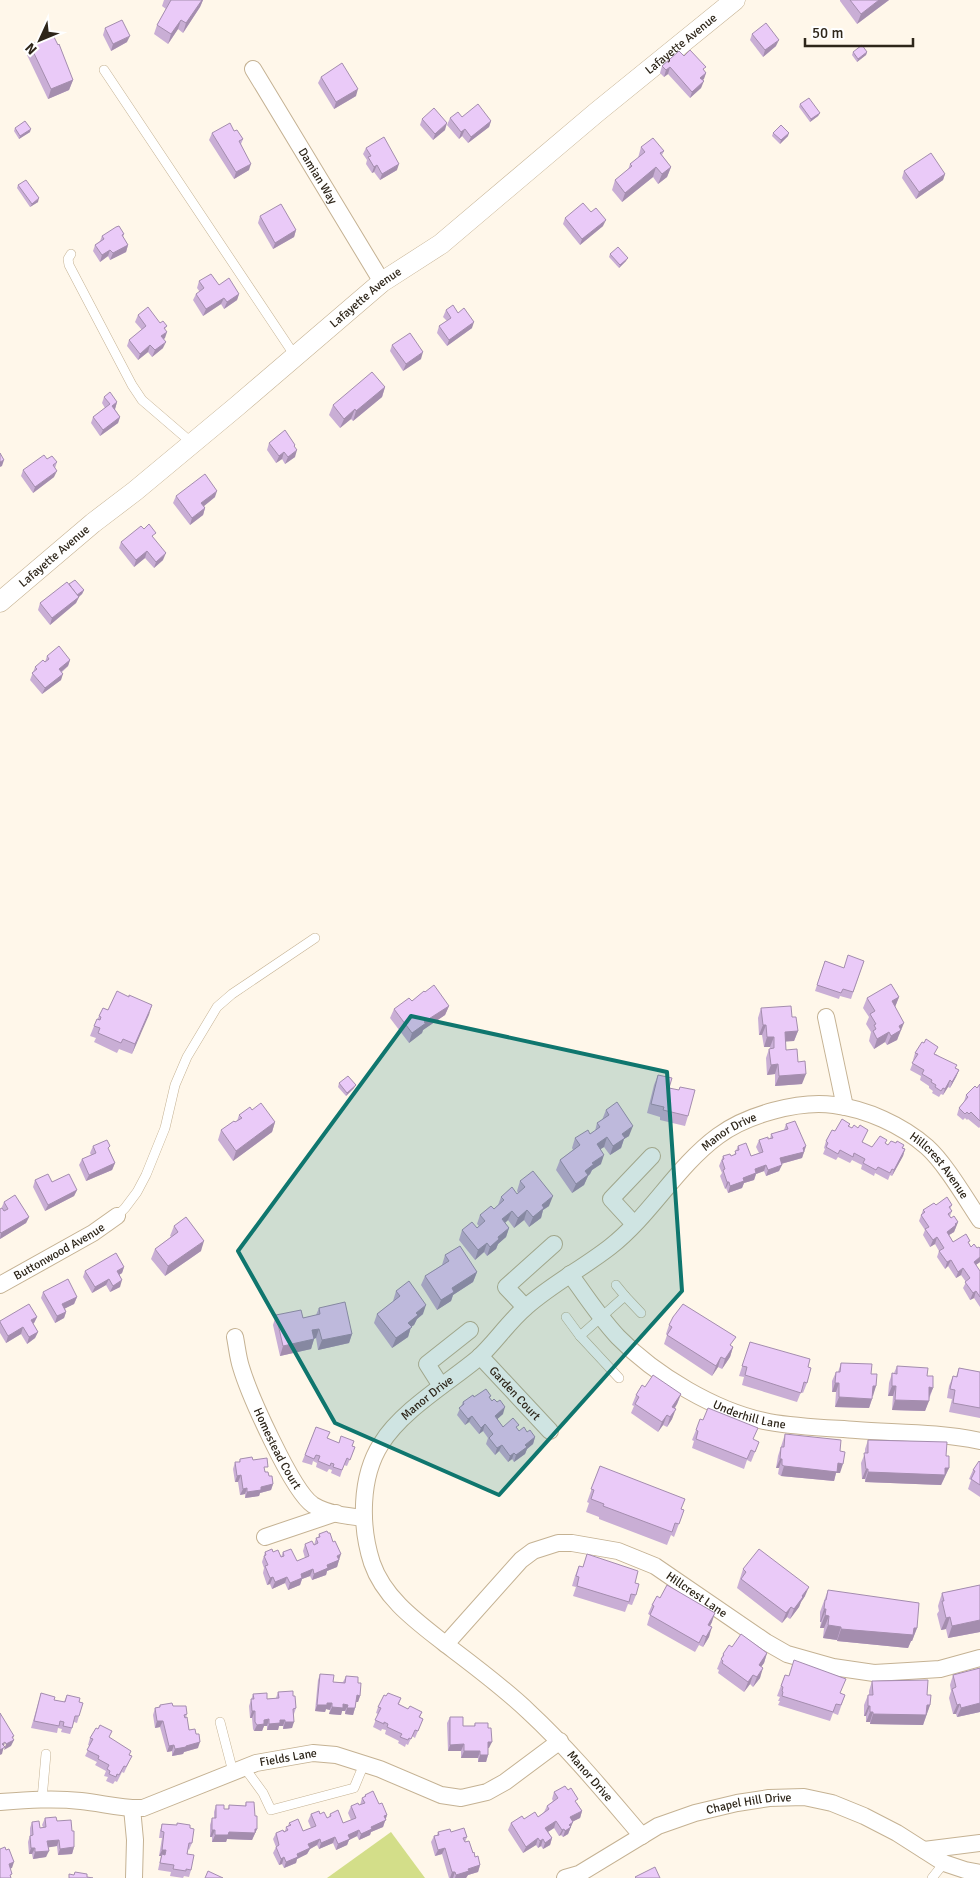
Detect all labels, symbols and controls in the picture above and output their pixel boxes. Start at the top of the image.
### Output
street label: Lafayette Avenue [642,11,720,78]
north arrow [15,15,65,65]
scale bar [805,15,912,47]
text: 50 m [812,24,843,42]
text: N [22,39,41,58]
street label: Damian Way [295,145,340,207]
street label: Lafayette Avenue [327,264,405,331]
street label: Lafayette Avenue [16,522,93,591]
street label: Manor Drive [698,1110,759,1154]
street label: Hillcrest Avenue [907,1129,971,1202]
street label: Buttonwood Avenue [11,1220,108,1284]
street label: Garden Court [486,1363,543,1424]
street label: Manor Drive [398,1373,456,1424]
street label: Underhill Lane [710,1397,787,1432]
street label: Homestead Court [250,1406,304,1492]
street label: Hillcrest Lane [663,1569,730,1621]
street label: Fields Lane [258,1746,318,1770]
street label: Manor Drive [563,1748,616,1805]
street label: Chapel Hill Drive [705,1790,792,1818]

